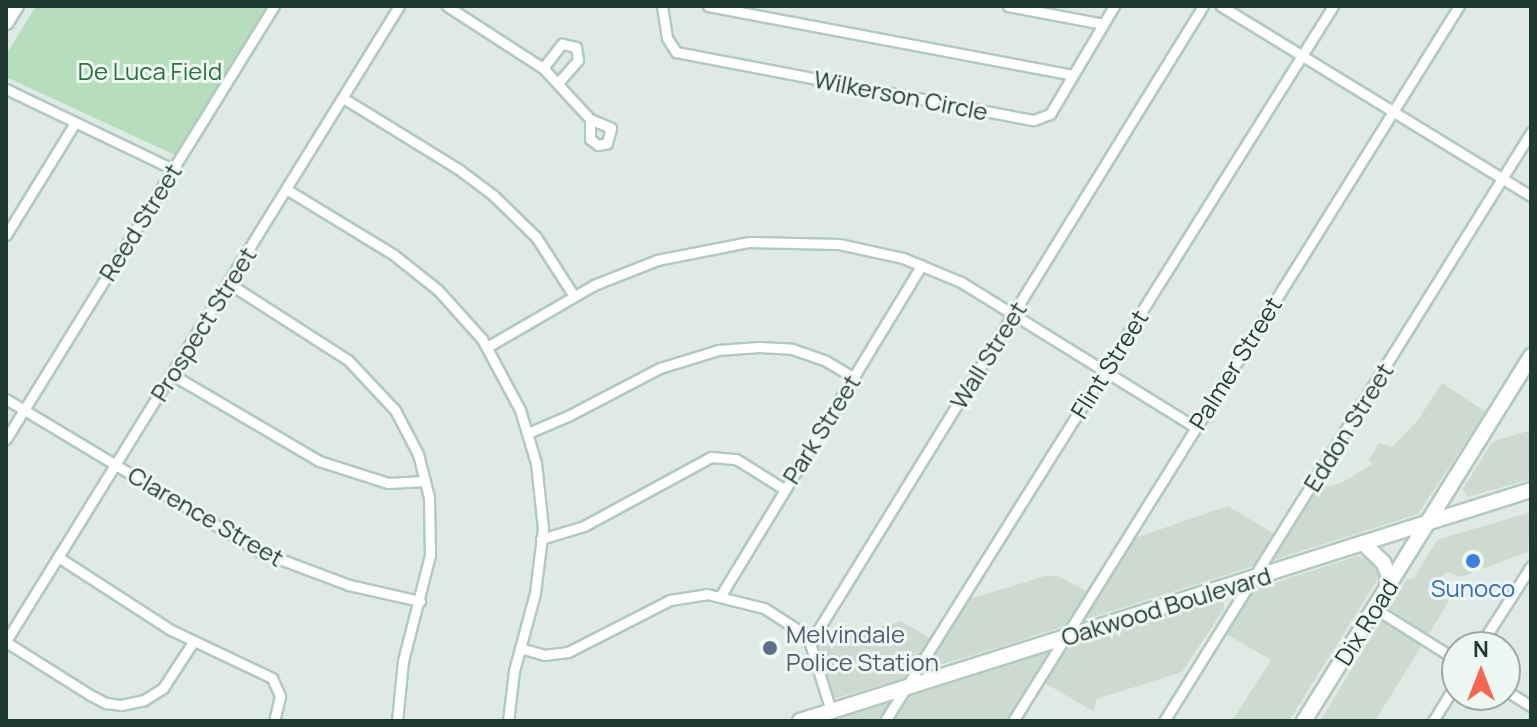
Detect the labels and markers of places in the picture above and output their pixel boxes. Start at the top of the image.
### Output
marker: Sunoco [1464,552,1482,570]
place label: Sunoco [1431,574,1515,602]
place label: Melvindale Police Station [786,620,939,676]
marker: Melvindale Police Station [761,639,779,657]

